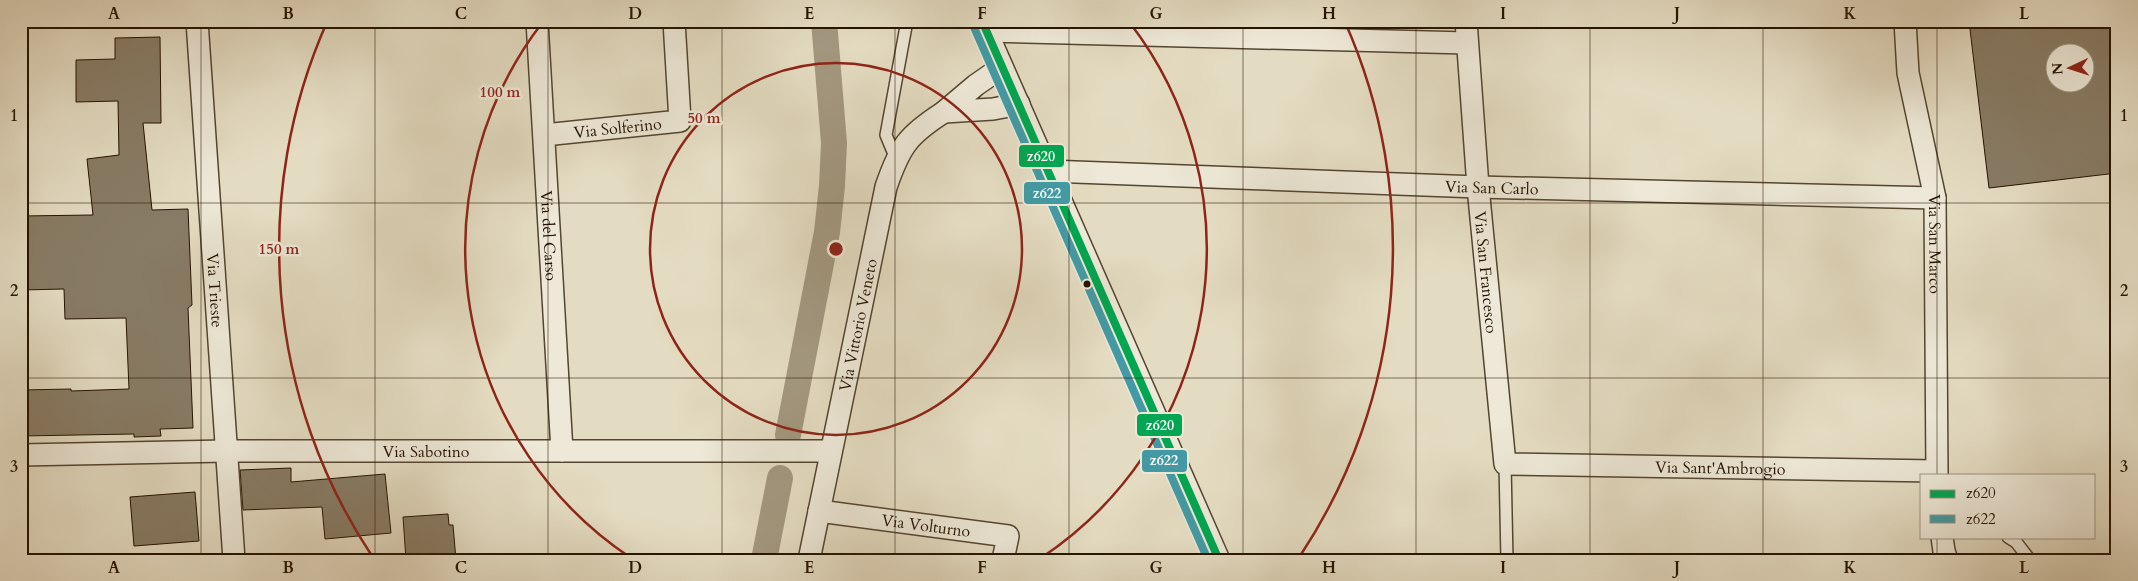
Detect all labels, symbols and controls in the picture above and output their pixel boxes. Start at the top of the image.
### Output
text: A [108,3,120,25]
text: B [282,3,294,25]
text: C [455,3,467,25]
text: D [628,3,642,25]
text: E [804,3,814,25]
text: F [977,3,987,25]
text: G [1149,3,1163,25]
text: H [1322,3,1336,25]
text: I [1500,3,1506,25]
text: J [1672,3,1680,25]
text: K [1844,3,1857,25]
text: L [2019,3,2030,25]
north arrow [2046,42,2096,92]
text: N [2048,62,2067,76]
text: 100 m [480,82,521,102]
text: 1 [10,105,18,127]
text: 1 [2120,105,2128,127]
text: 50 m [687,108,721,128]
street label: Via Solferino [573,113,663,144]
line badge: z620 [1018,144,1065,168]
text: z620 [1027,147,1055,166]
street label: Via San Carlo [1445,176,1539,200]
line badge: z622 [1023,181,1071,205]
text: z622 [1033,184,1061,203]
street label: Via del Carso [535,190,562,282]
street label: Via San Marco [1923,194,1946,294]
street label: Via San Francesco [1468,210,1502,335]
text: 150 m [259,239,300,259]
centre of rings [827,240,845,258]
street label: Via Trieste [201,253,228,328]
street label: Via Vittorio Veneto [834,257,883,393]
unlabelled marker [1082,279,1092,289]
text: 2 [10,280,18,302]
text: 2 [2120,280,2128,302]
line badge: z620 [1136,413,1183,437]
text: z620 [1146,416,1174,435]
street label: Via Sabotino [382,441,470,463]
line badge: z622 [1141,449,1188,473]
text: z622 [1150,451,1178,470]
text: 3 [10,456,18,478]
street label: Via Sant'Ambrogio [1655,456,1786,481]
text: 3 [2120,456,2128,478]
legend [1920,474,2096,538]
text: z620 [1966,483,1996,503]
street label: Via Volturno [880,509,972,543]
text: z622 [1966,509,1996,529]
text: A [108,557,120,579]
text: B [282,557,294,579]
text: C [455,557,467,579]
text: D [628,557,642,579]
text: E [804,557,814,579]
text: F [977,557,987,579]
text: G [1149,557,1163,579]
text: H [1322,557,1336,579]
text: I [1500,557,1506,579]
text: J [1672,557,1680,579]
text: K [1844,557,1857,579]
text: L [2019,557,2030,579]

